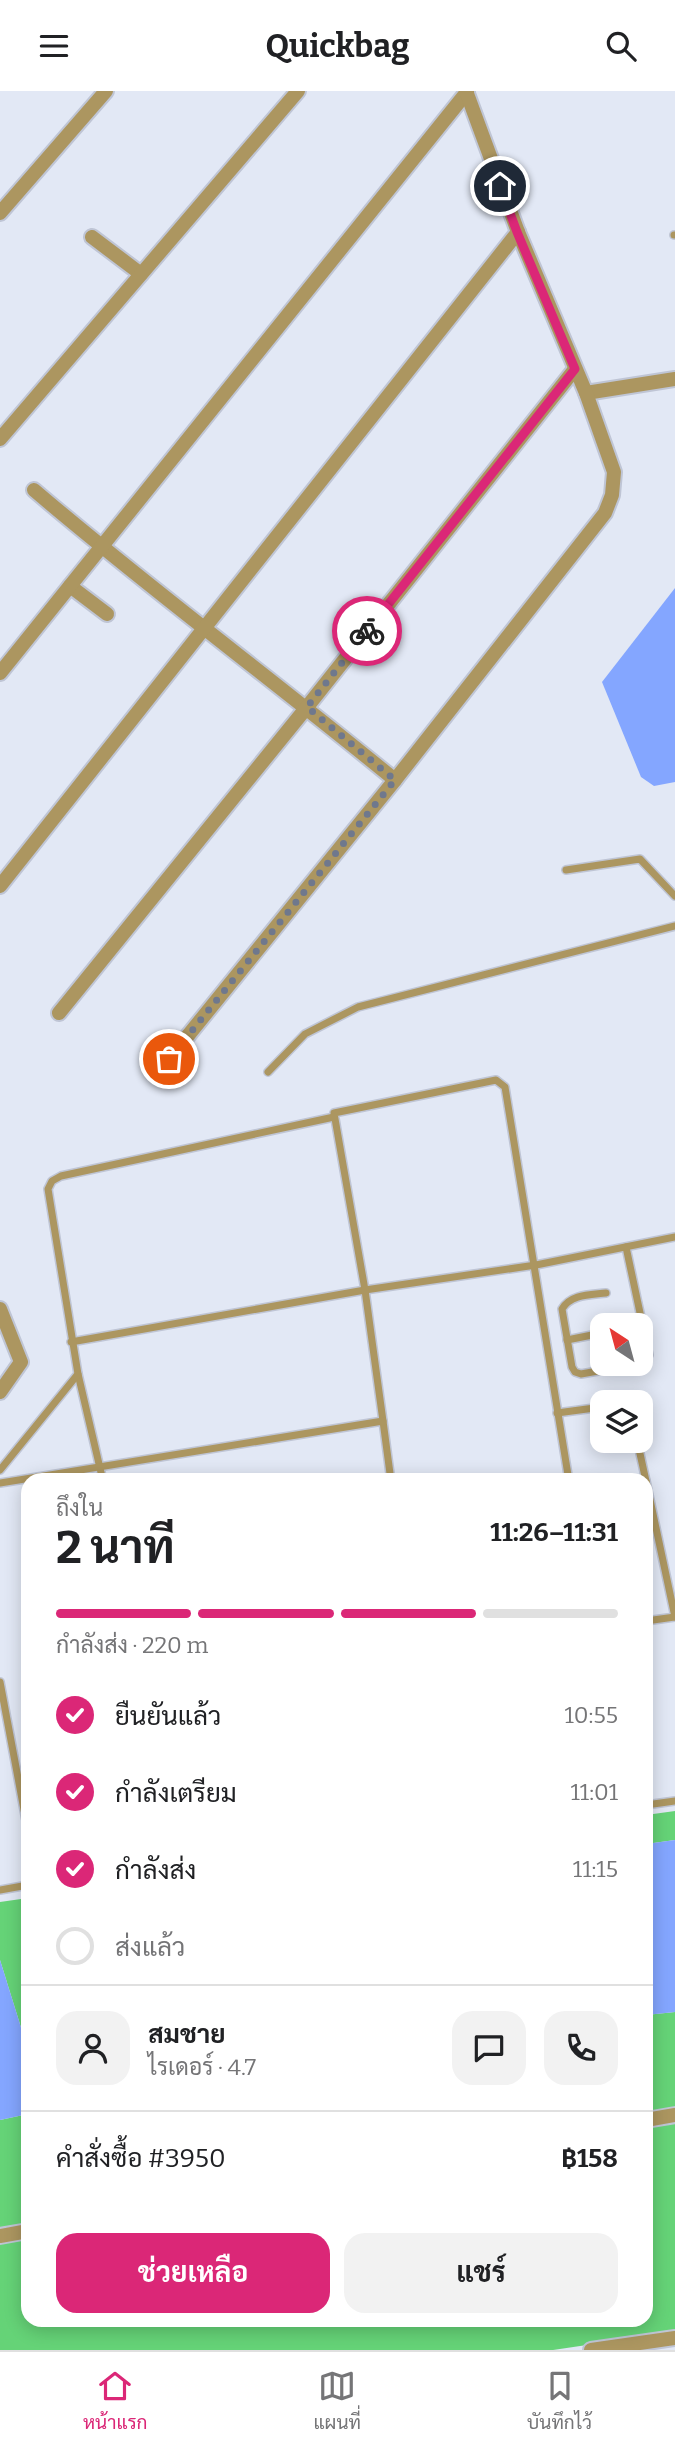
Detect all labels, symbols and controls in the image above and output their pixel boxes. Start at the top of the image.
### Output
icon: menu [35,27,73,65]
text: Quickbag [265,27,410,65]
icon: search [602,27,640,65]
pin [470,156,530,216]
icon: home [481,167,519,205]
courier [332,596,402,666]
icon: bike [348,612,386,650]
pin [139,1029,199,1089]
icon: bag [150,1040,188,1078]
north arrow [590,1313,653,1375]
map controls [590,1313,653,1453]
button: layers [590,1390,653,1453]
text: ถึงใน [56,1494,103,1522]
text: 11:26–11:31 [490,1517,618,1548]
text: 2 นาที [56,1520,175,1575]
text: กำลังส่ง · 220 m [56,1631,208,1659]
icon: check [56,1696,94,1734]
text: ยืนยันแล้ว [115,1701,221,1732]
text: 10:55 [565,1701,618,1729]
icon: check [56,1773,94,1811]
text: กำลังเตรียม [115,1778,237,1809]
text: 11:01 [570,1778,618,1806]
icon: check [56,1850,94,1888]
text: กำลังส่ง [115,1855,196,1886]
text: 11:15 [573,1855,618,1883]
text: ส่งแล้ว [115,1932,185,1963]
button: person [56,2011,130,2085]
button: chat [452,2011,526,2085]
button: phone [544,2011,618,2085]
text: สมชาย [148,2019,225,2050]
text: ไรเดอร์ · 4.7 [148,2053,256,2081]
text: คำสั่งซื้อ #3950 [56,2143,226,2174]
text: ฿158 [561,2143,618,2174]
button: ช่วยเหลือ [56,2233,330,2313]
button: แชร์ [344,2233,618,2313]
tab: หน้าแรก [83,2367,148,2434]
tab: แผนที่ [314,2367,361,2434]
tab: บันทึกไว้ [527,2367,592,2434]

